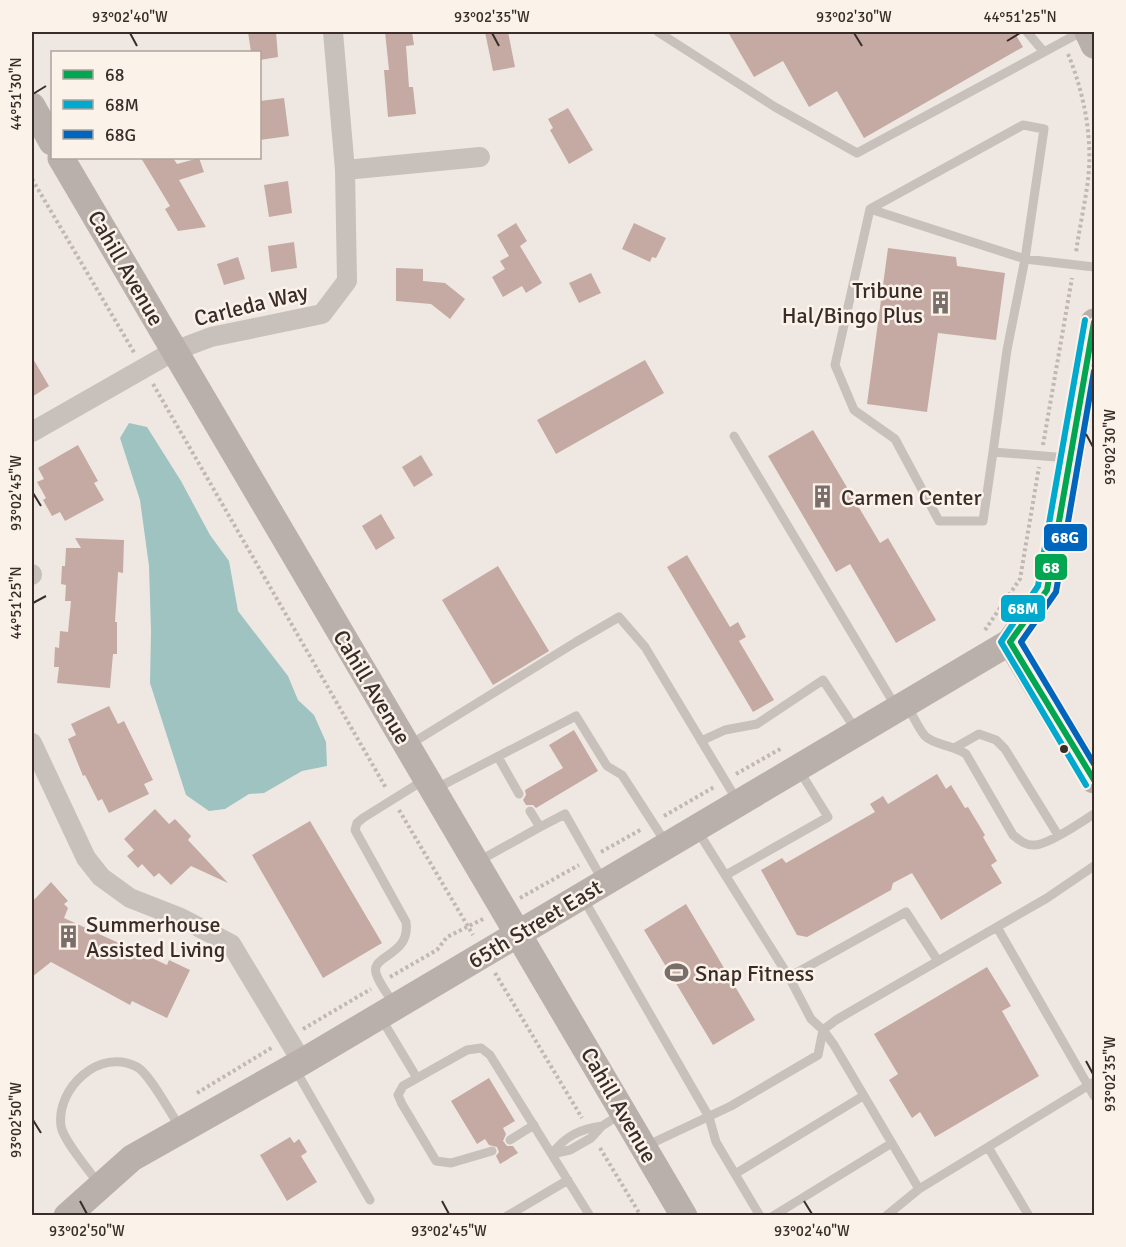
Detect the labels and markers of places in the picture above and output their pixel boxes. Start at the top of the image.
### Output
place label: Tribune Hal/Bingo Plus [782,277,923,329]
building icon: Tribune Hal/Bingo Plus [928,290,954,316]
building icon: Carmen Center [810,484,836,510]
place label: Carmen Center [841,484,982,511]
unlabelled marker [1058,743,1070,755]
place label: Summerhouse Assisted Living [86,911,225,963]
building icon: Summerhouse Assisted Living [55,924,81,950]
sports icon: Snap Fitness [664,960,690,986]
place label: Snap Fitness [695,960,814,987]

